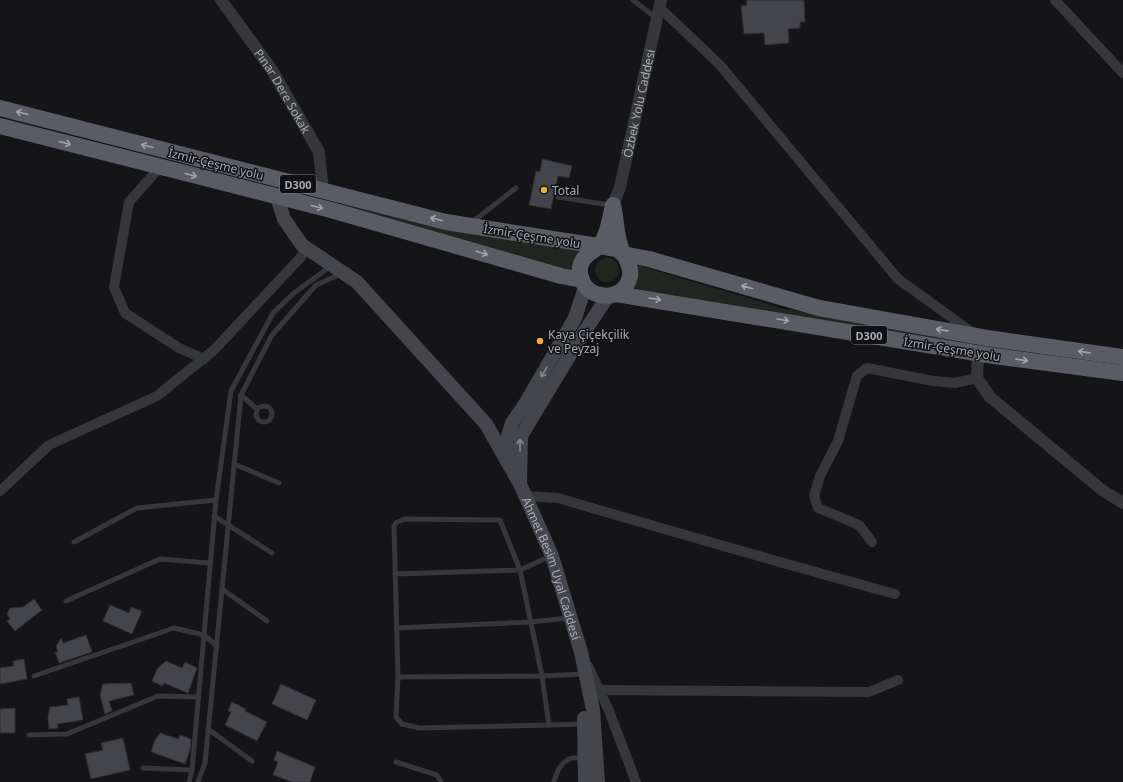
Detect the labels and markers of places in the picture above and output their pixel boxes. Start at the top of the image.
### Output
place label: Total [552,182,579,199]
marker: Total [539,185,549,195]
place label: Kaya Çiçekçilik ve Peyzaj [548,326,630,357]
marker: Kaya Çiçekçilik ve Peyzaj [535,336,545,346]

